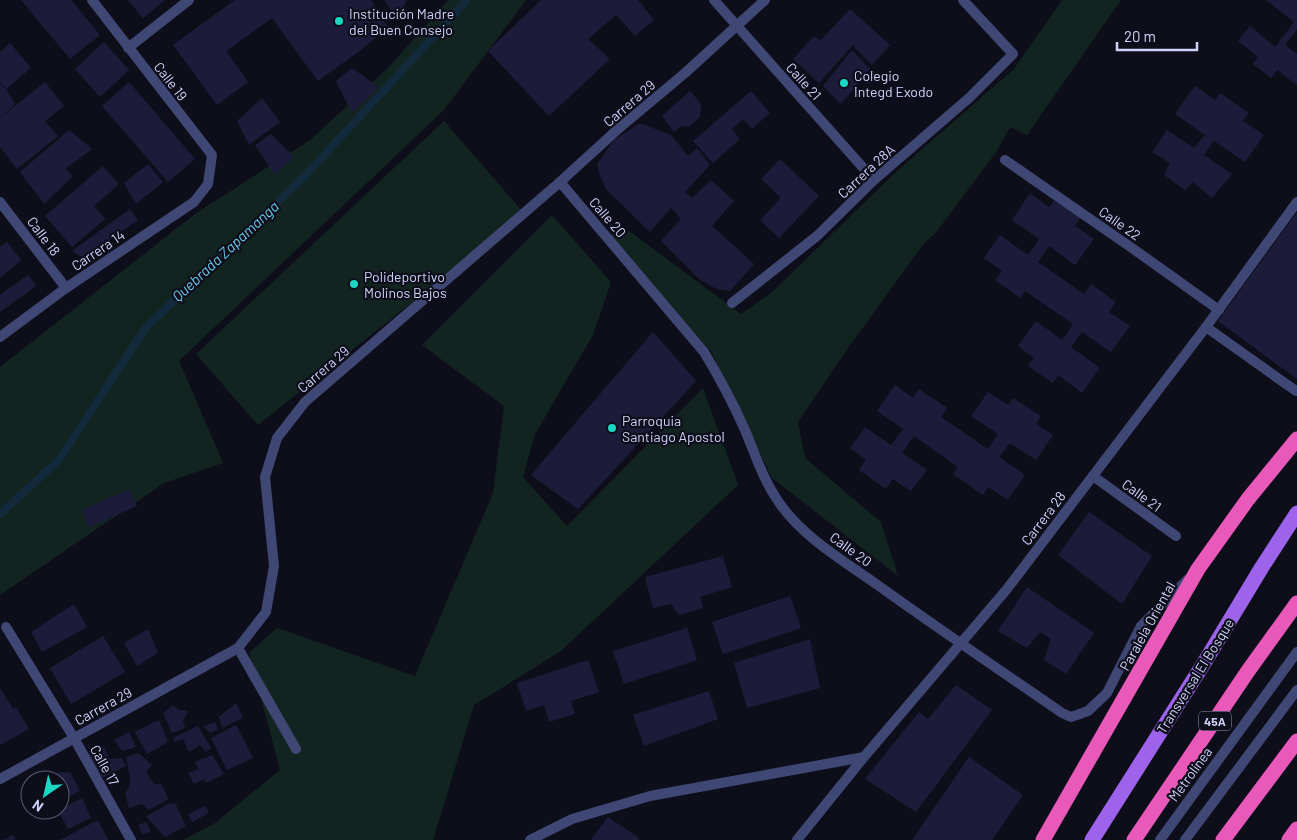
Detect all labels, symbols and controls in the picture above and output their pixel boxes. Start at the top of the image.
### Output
place label: Institución Madre del Buen Consejo [349,5,454,38]
marker: Institución Madre del Buen Consejo [333,15,345,27]
scale bar [1117,20,1197,52]
text: 20 m [1124,27,1156,45]
street label: Calle 19 [151,58,191,104]
street label: Calle 21 [783,59,825,103]
place label: Colegio Integd Exodo [854,67,933,100]
street label: Carrera 29 [600,76,658,130]
marker: Colegio Integd Exodo [838,77,850,89]
street label: Carrera 28A [834,140,898,202]
street label: Calle 20 [586,193,630,241]
water label: Quebrada Zapamanga [168,197,282,305]
street label: Calle 22 [1096,202,1144,244]
street label: Calle 18 [24,213,64,259]
street label: Carrera 14 [68,226,128,274]
place label: Polideportivo Molinos Bajos [364,268,447,301]
marker: Polideportivo Molinos Bajos [348,278,360,290]
street label: Carrera 29 [294,342,352,396]
place label: Parroquia Santiago Apostol [622,412,725,445]
marker: Parroquia Santiago Apostol [606,422,618,434]
street label: Calle 21 [1119,475,1165,515]
street label: Carrera 28 [1017,488,1069,548]
street label: Calle 20 [827,528,875,570]
street label: Paralela Oriental [1115,578,1179,674]
street label: Transversal El Bosque [1153,615,1237,737]
street label: Carrera 29 [71,683,135,729]
road number: 45A [1199,711,1231,730]
street label: Calle 17 [87,742,123,789]
street label: Metrolínea [1165,743,1215,805]
north arrow [20,770,70,820]
text: N [29,797,46,816]

